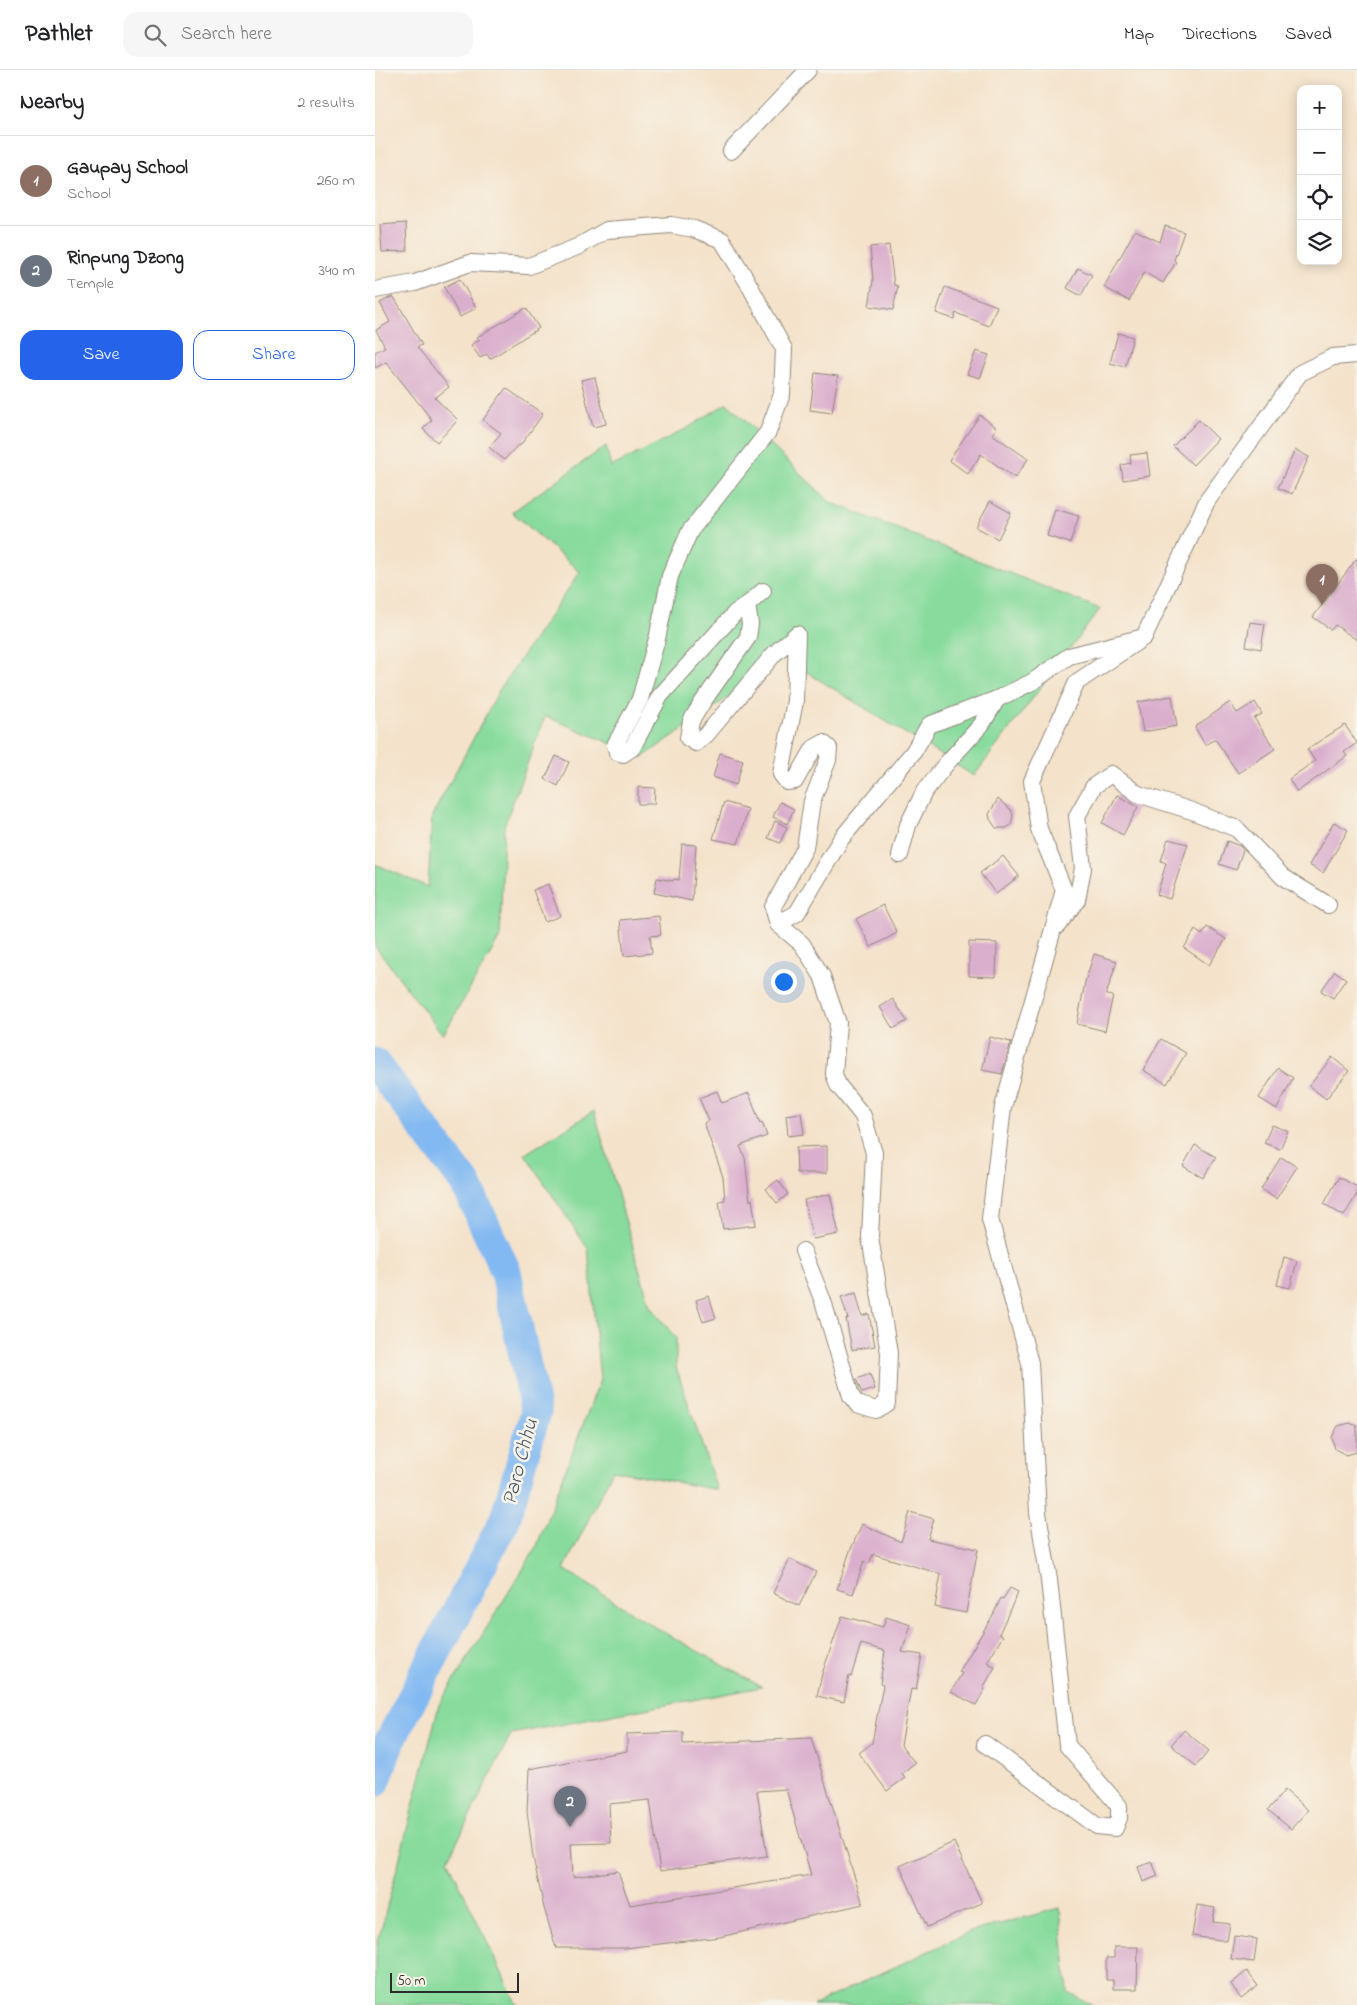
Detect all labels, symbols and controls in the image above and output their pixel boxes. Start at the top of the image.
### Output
search box [123,12,473,57]
text: Pathlet [25,17,93,52]
icon: search [141,21,169,49]
text: Search here [181,21,272,48]
text: Map [1124,22,1154,48]
text: Directions [1182,22,1257,48]
text: Saved [1285,22,1332,48]
map controls [1297,85,1342,265]
button: + [1297,85,1342,130]
text: Nearby [20,88,84,118]
text: 2 results [297,91,355,115]
button: − [1297,130,1342,175]
text: Gaupay School [67,155,188,182]
text: 1 [33,169,39,193]
text: 260 m [317,169,355,193]
button: locate [1297,175,1342,220]
text: School [67,182,111,206]
button: layers [1297,220,1342,265]
text: Rinpung Dzong [67,245,184,272]
text: 2 [32,259,40,283]
text: 340 m [318,259,355,283]
text: Temple [67,272,114,296]
button: Save [20,330,183,380]
button: Share [193,330,355,380]
pin: 1 [1306,564,1338,605]
your location [771,969,797,995]
water label: Paro Chhu [495,1415,547,1509]
pin: 2 [554,1786,586,1827]
scale bar [390,1970,519,1993]
text: 50 m [397,1971,425,1992]

